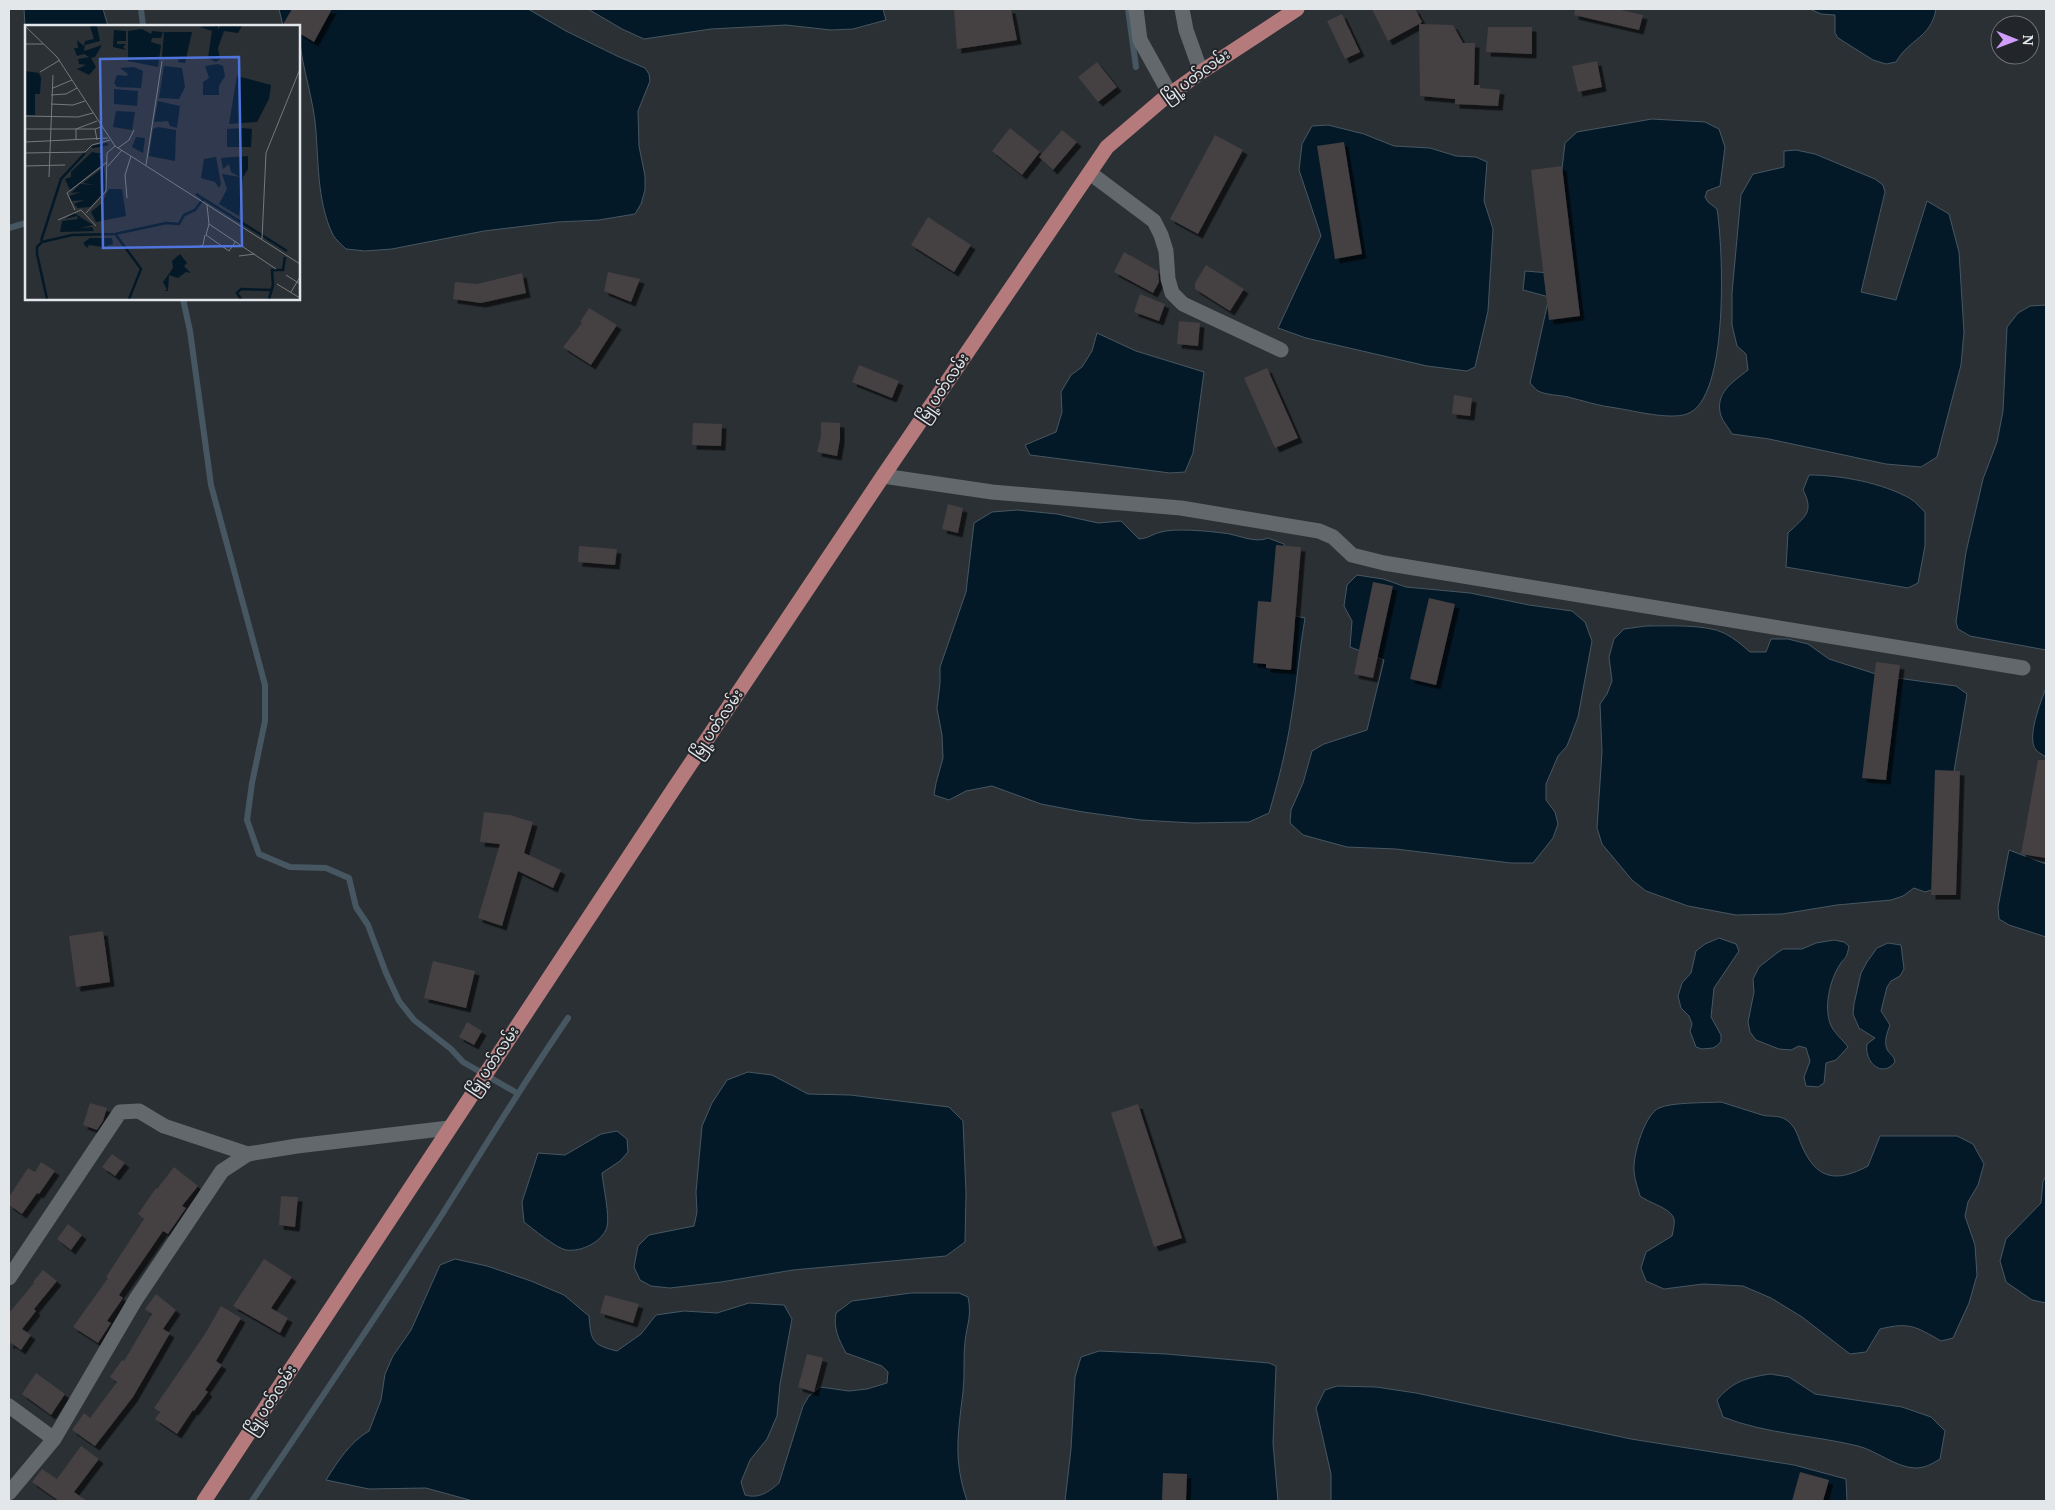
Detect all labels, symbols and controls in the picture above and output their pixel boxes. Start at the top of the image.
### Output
north arrow [1990,15,2040,65]
inset map [25,25,300,300]
text: N [2019,35,2038,46]
street label: မြို့ပတ်လမ်း [1157,44,1235,109]
street label: မြို့ပတ်လမ်း [912,349,975,428]
street label: မြို့ပတ်လမ်း [686,685,749,764]
street label: မြို့ပတ်လမ်း [462,1022,525,1101]
street label: မြို့ပတ်လမ်း [240,1361,303,1440]

